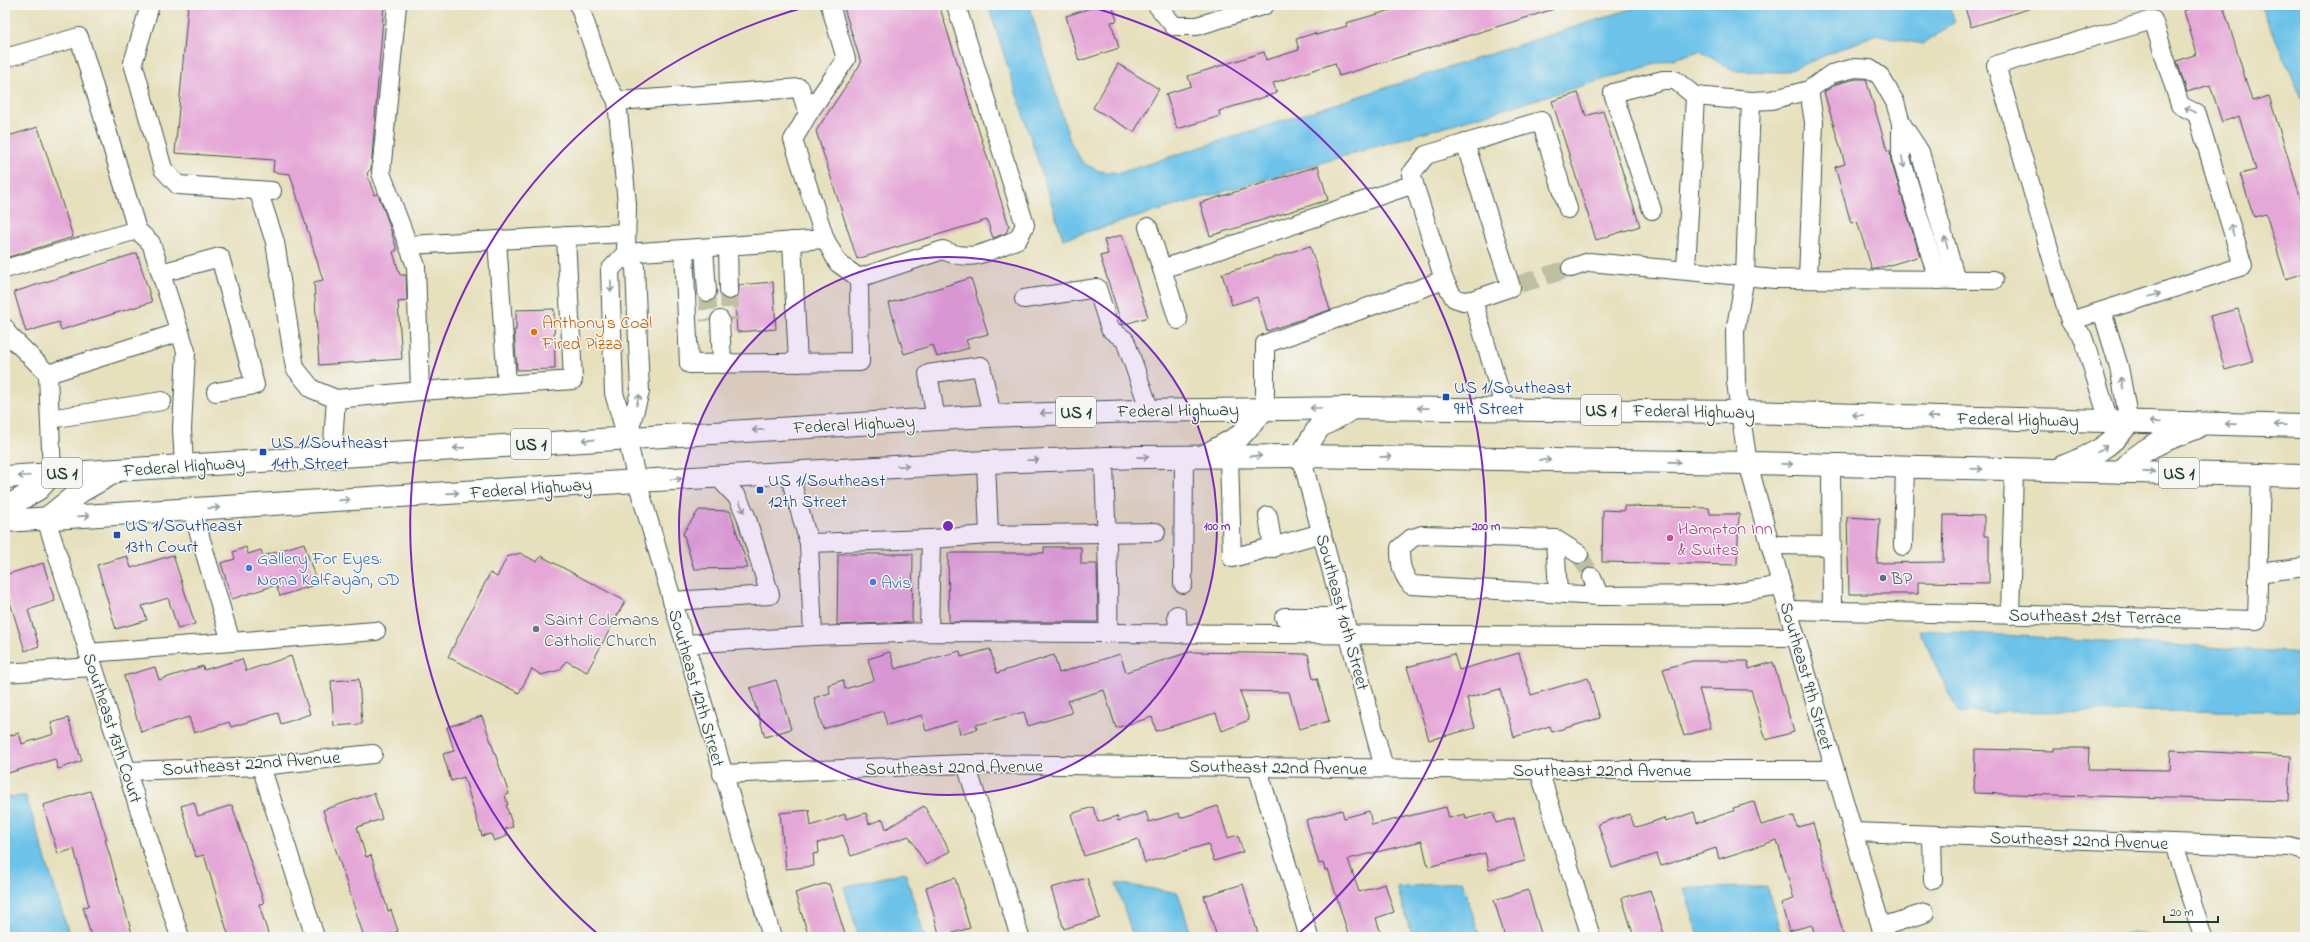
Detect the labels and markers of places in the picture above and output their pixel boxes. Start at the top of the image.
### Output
place label: Anthony's Coal Fired Pizza [541,311,652,358]
marker: Anthony's Coal Fired Pizza [529,327,539,337]
place label: US 1/Southeast 9th Street [1454,376,1572,423]
marker: US 1/Southeast 9th Street [1441,392,1451,402]
place label: US 1/Southeast 14th Street [271,431,389,478]
marker: US 1/Southeast 14th Street [258,447,268,457]
place label: US 1/Southeast 12th Street [768,469,886,516]
marker: US 1/Southeast 12th Street [755,485,765,495]
place label: US 1/Southeast 13th Court [125,514,243,561]
place label: Hampton Inn & Suites [1678,517,1773,564]
centre of rings [941,519,955,533]
marker: US 1/Southeast 13th Court [112,530,122,540]
marker: Hampton Inn & Suites [1665,533,1675,543]
place label: Gallery For Eyes: Nona Kalfayan, OD [257,547,400,594]
marker: Gallery For Eyes: Nona Kalfayan, OD [244,563,254,573]
place label: BP [1890,567,1913,593]
place label: Avis [881,571,911,597]
marker: BP [1878,573,1888,583]
marker: Avis [868,577,878,587]
place label: Saint Colemans Catholic Church [544,608,659,655]
marker: Saint Colemans Catholic Church [531,624,541,634]

